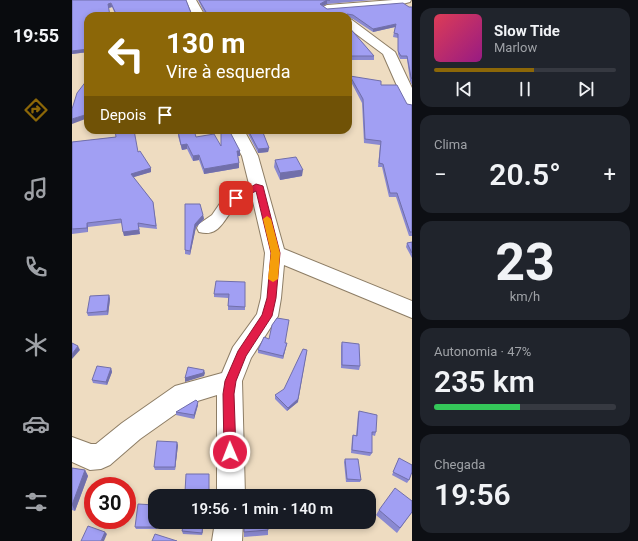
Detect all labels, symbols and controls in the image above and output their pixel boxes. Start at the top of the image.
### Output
text: Slow Tide [494,22,560,40]
text: 19:55 [13,25,59,46]
text: 130 m [166,27,245,60]
icon: left [100,28,152,80]
text: Marlow [494,40,537,55]
text: Vire à esquerda [166,61,290,82]
icon: previous [453,78,475,100]
icon: pause [514,78,536,100]
icon: next [575,78,597,100]
icon: directions [22,96,50,124]
icon: arrive [154,104,176,126]
text: Depois [100,106,146,124]
text: Clima [434,137,467,152]
text: 20.5° [489,157,561,192]
text: − [434,162,447,187]
text: + [604,162,616,187]
icon: music [22,175,50,203]
pin [219,181,253,215]
icon: arrive [225,187,247,209]
text: 23 [495,232,555,293]
icon: phone [22,253,50,281]
text: km/h [510,289,540,304]
icon: climate [22,331,50,359]
text: Autonomia · 47% [434,344,531,359]
text: 235 km [434,364,535,399]
icon: car [22,410,50,438]
position arrow [209,431,251,473]
text: Chegada [434,457,485,472]
speed limit sign: 30 [84,477,136,529]
text: 19:56 [434,477,511,512]
icon: filters [22,488,50,516]
text: 19:56 · 1 min · 140 m [191,500,333,518]

